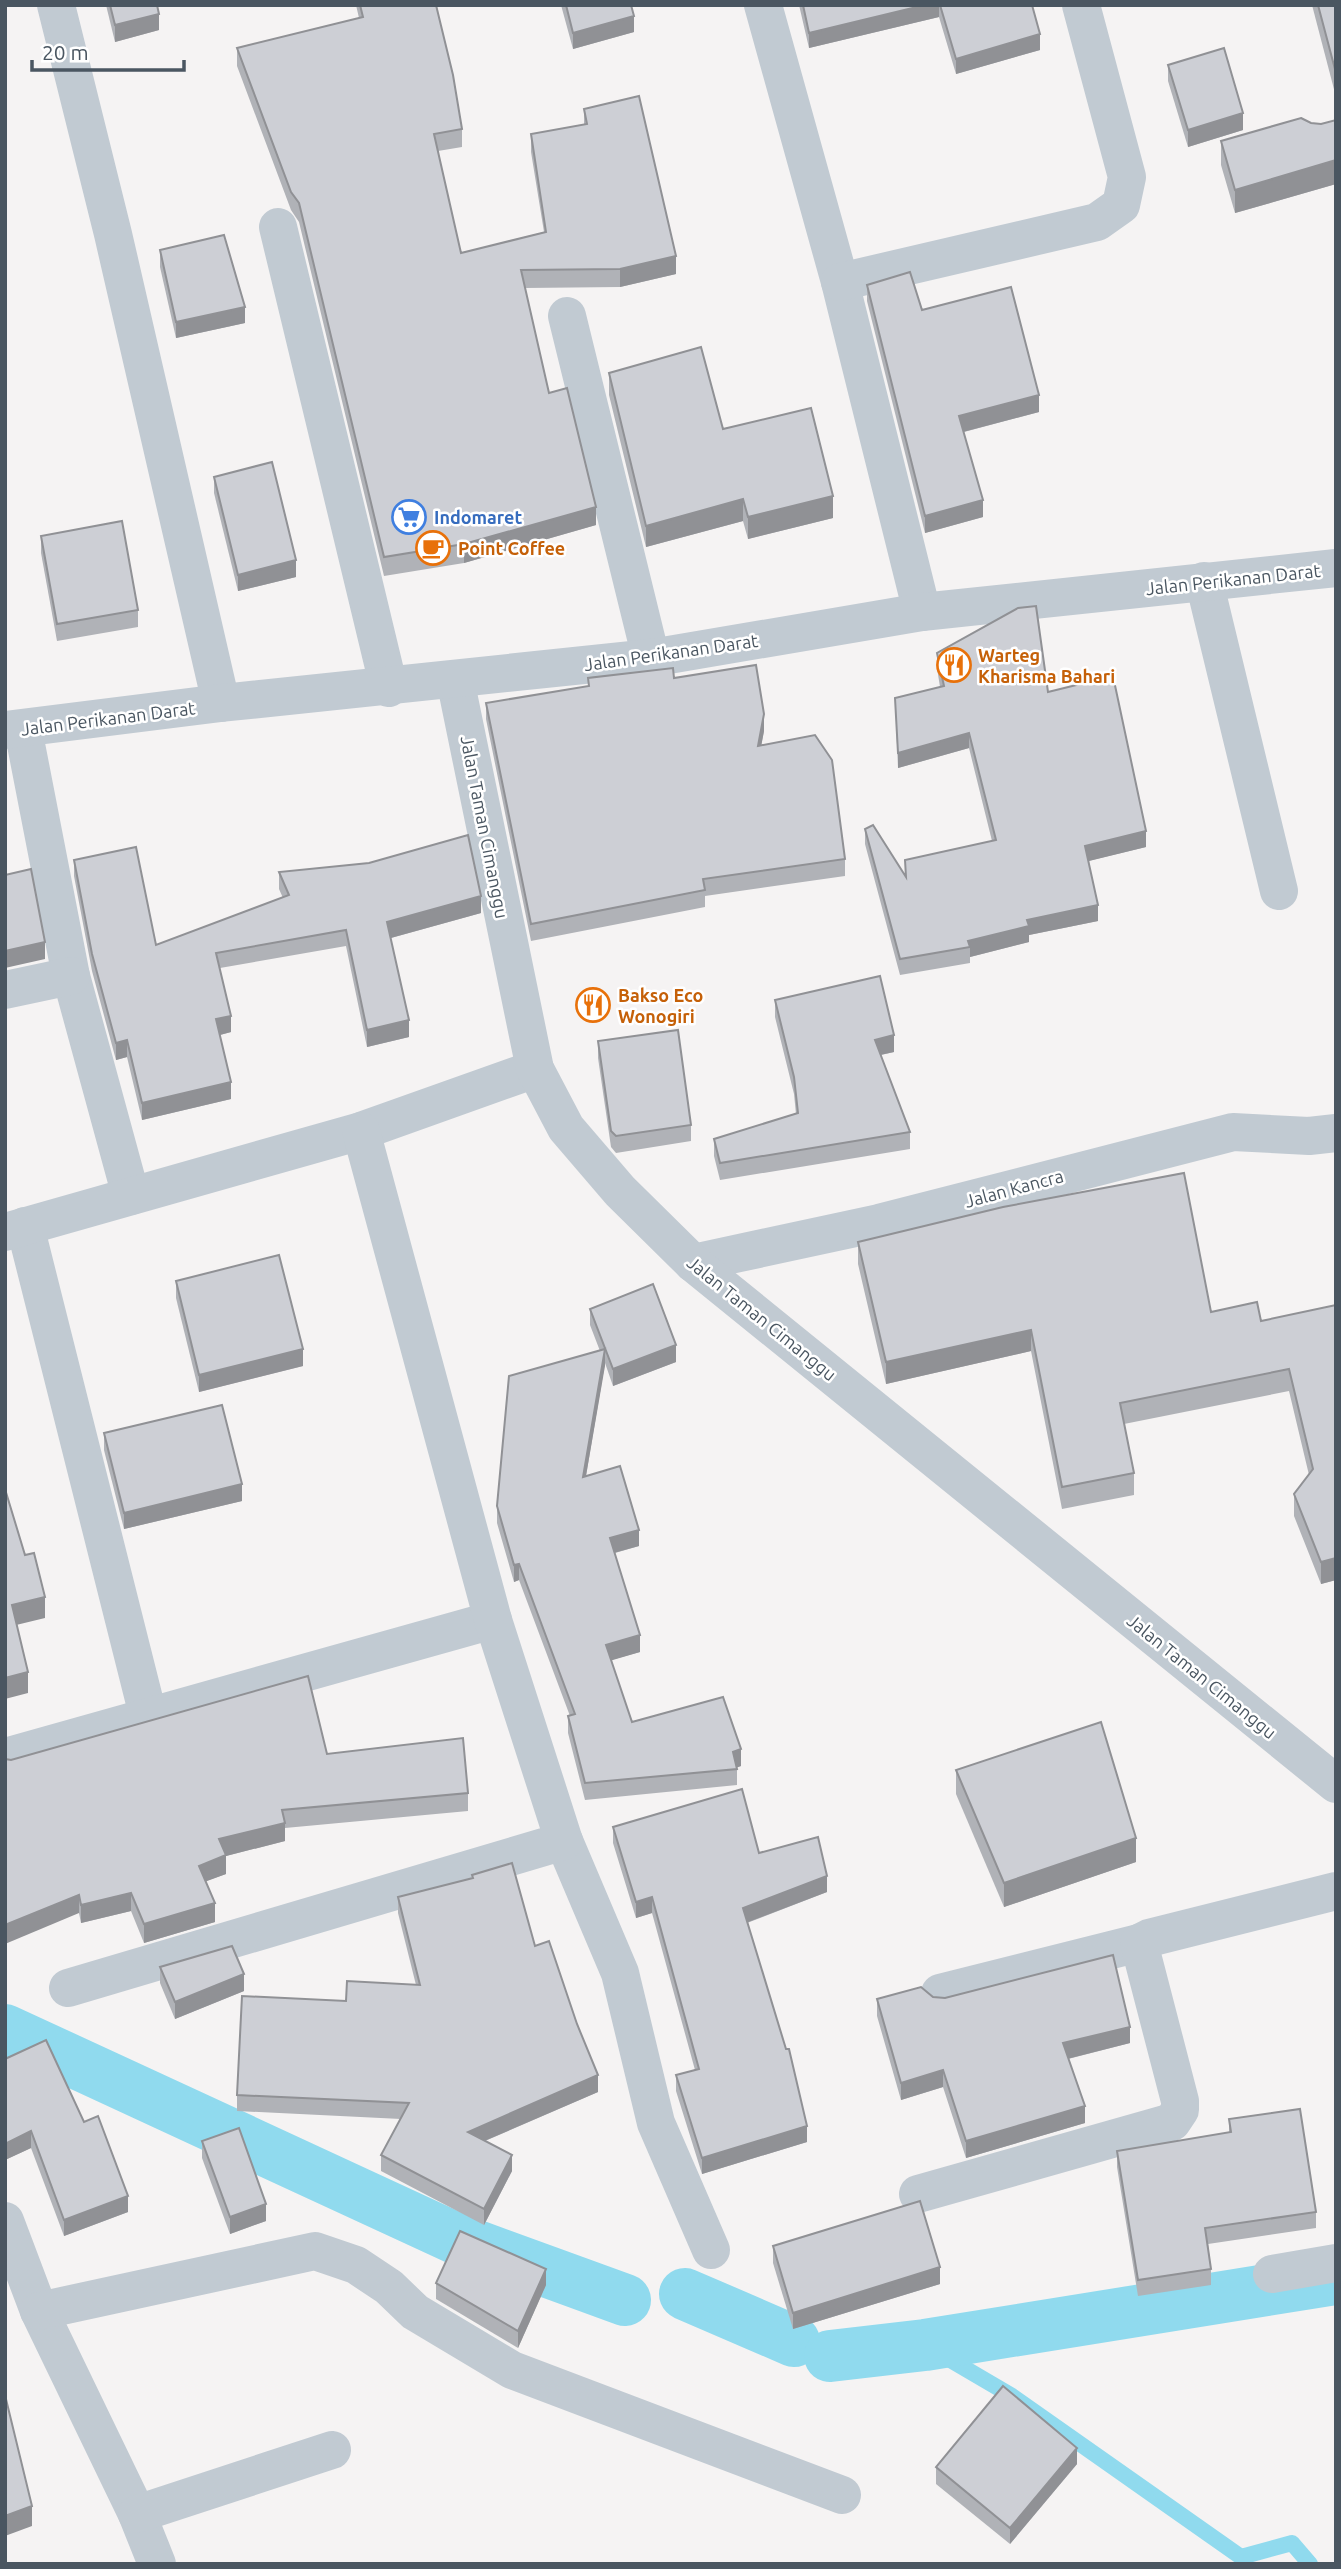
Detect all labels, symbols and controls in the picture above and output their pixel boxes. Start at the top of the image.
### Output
scale bar [32,28,184,72]
text: 20 m [42,40,89,64]
supermarket icon: Indomaret [390,498,428,536]
place label: Indomaret [434,507,522,527]
cafe icon: Point Coffee [414,529,452,567]
place label: Point Coffee [458,538,565,558]
street label: Jalan Perikanan Darat [1145,560,1321,598]
street label: Jalan Perikanan Darat [583,630,759,674]
place label: Warteg Kharisma Bahari [978,645,1115,686]
restaurant icon: Warteg Kharisma Bahari [935,646,973,684]
street label: Jalan Perikanan Darat [20,697,196,739]
street label: Jalan Taman Cimanggu [457,734,513,920]
place label: Bakso Eco Wonogiri [618,985,703,1026]
restaurant icon: Bakso Eco Wonogiri [574,986,612,1024]
street label: Jalan Kancra [962,1165,1066,1211]
street label: Jalan Taman Cimanggu [684,1252,840,1384]
street label: Jalan Taman Cimanggu [1124,1610,1280,1742]

